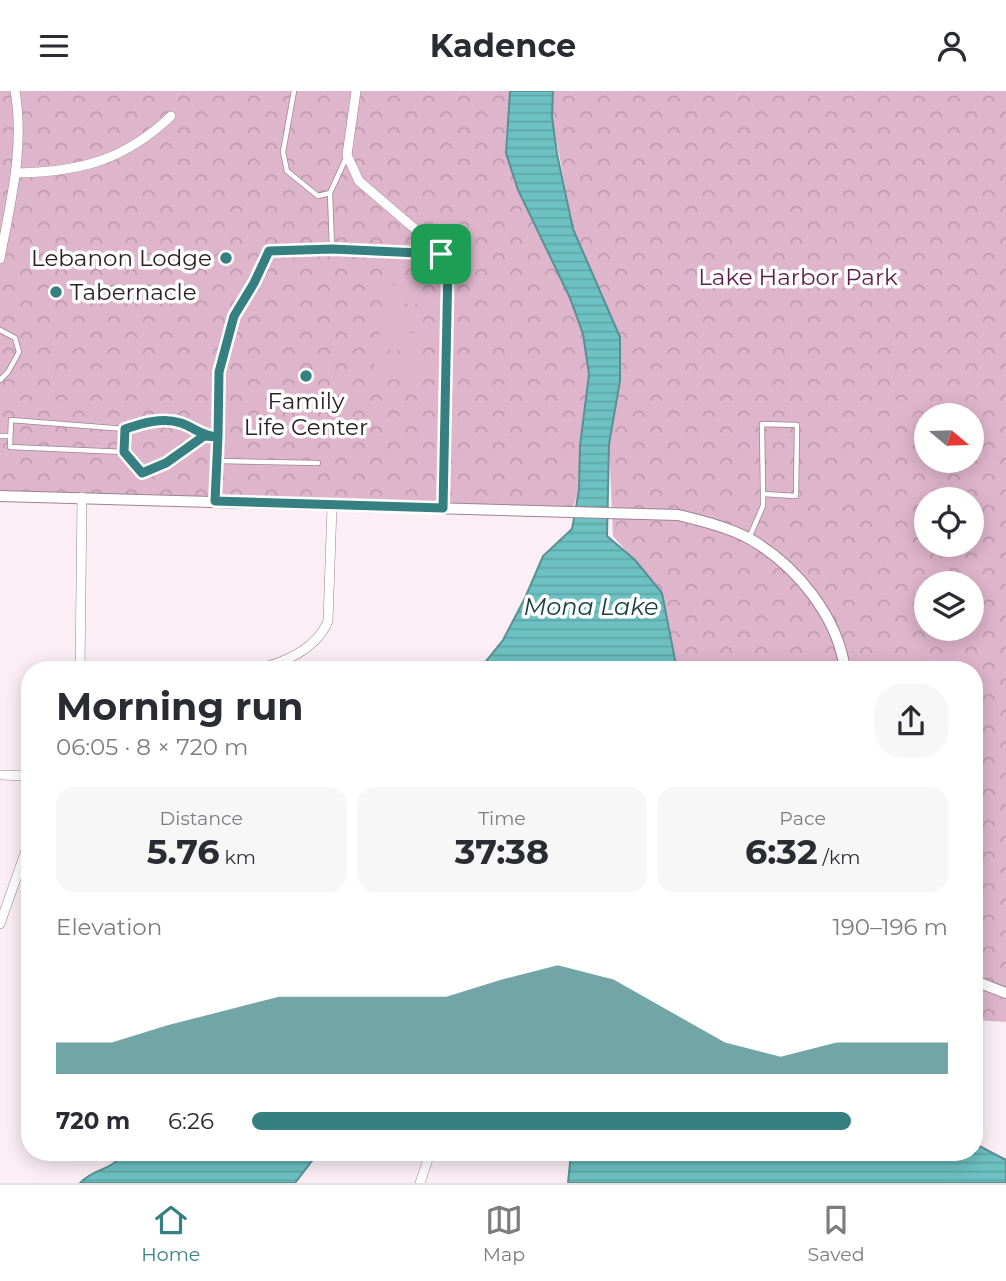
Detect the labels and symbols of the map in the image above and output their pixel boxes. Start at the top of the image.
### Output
pin [411,224,471,284]
place label: Lebanon Lodge [31,244,212,272]
marker: Lebanon Lodge [218,250,234,266]
park label: Lake Harbor Park [698,263,898,291]
place label: Tabernacle [70,278,197,306]
marker: Tabernacle [48,284,64,300]
marker: Family Life Center [298,368,314,384]
place label: Family Life Center [244,387,368,441]
north arrow [914,403,984,473]
water label: Mona Lake [523,592,659,621]

